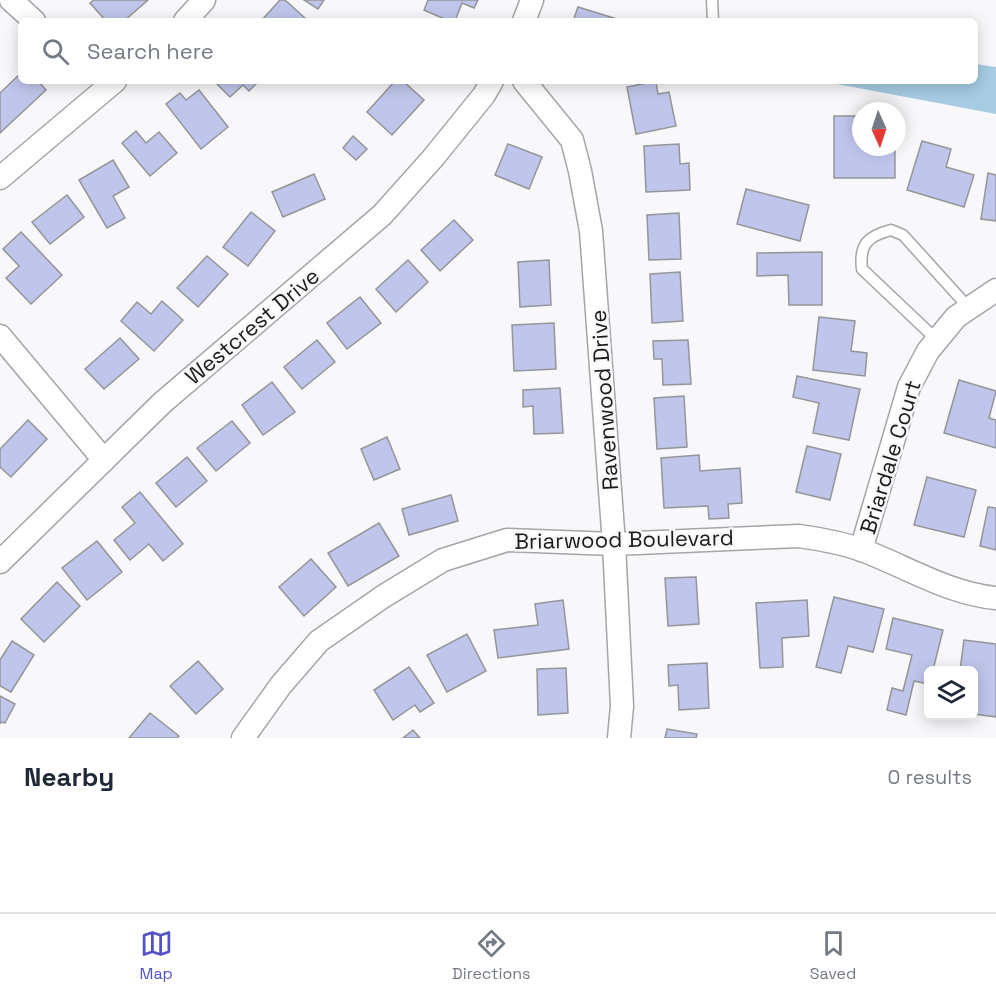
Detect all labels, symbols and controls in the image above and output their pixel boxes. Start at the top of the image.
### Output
search box [18,18,978,84]
icon: search [39,35,72,68]
text: Search here [87,37,214,65]
north arrow [852,102,906,156]
street label: Westcrest Drive [179,262,325,390]
street label: Ravenwood Drive [584,309,624,491]
street label: Briardale Court [853,377,927,537]
street label: Briarwood Boulevard [514,523,734,555]
map controls [924,666,978,720]
button: layers [924,666,978,720]
text: Nearby [24,760,114,794]
text: 0 results [888,764,972,790]
tab: Map [140,927,173,984]
tab: Directions [452,927,531,984]
tab: Saved [810,927,856,984]

